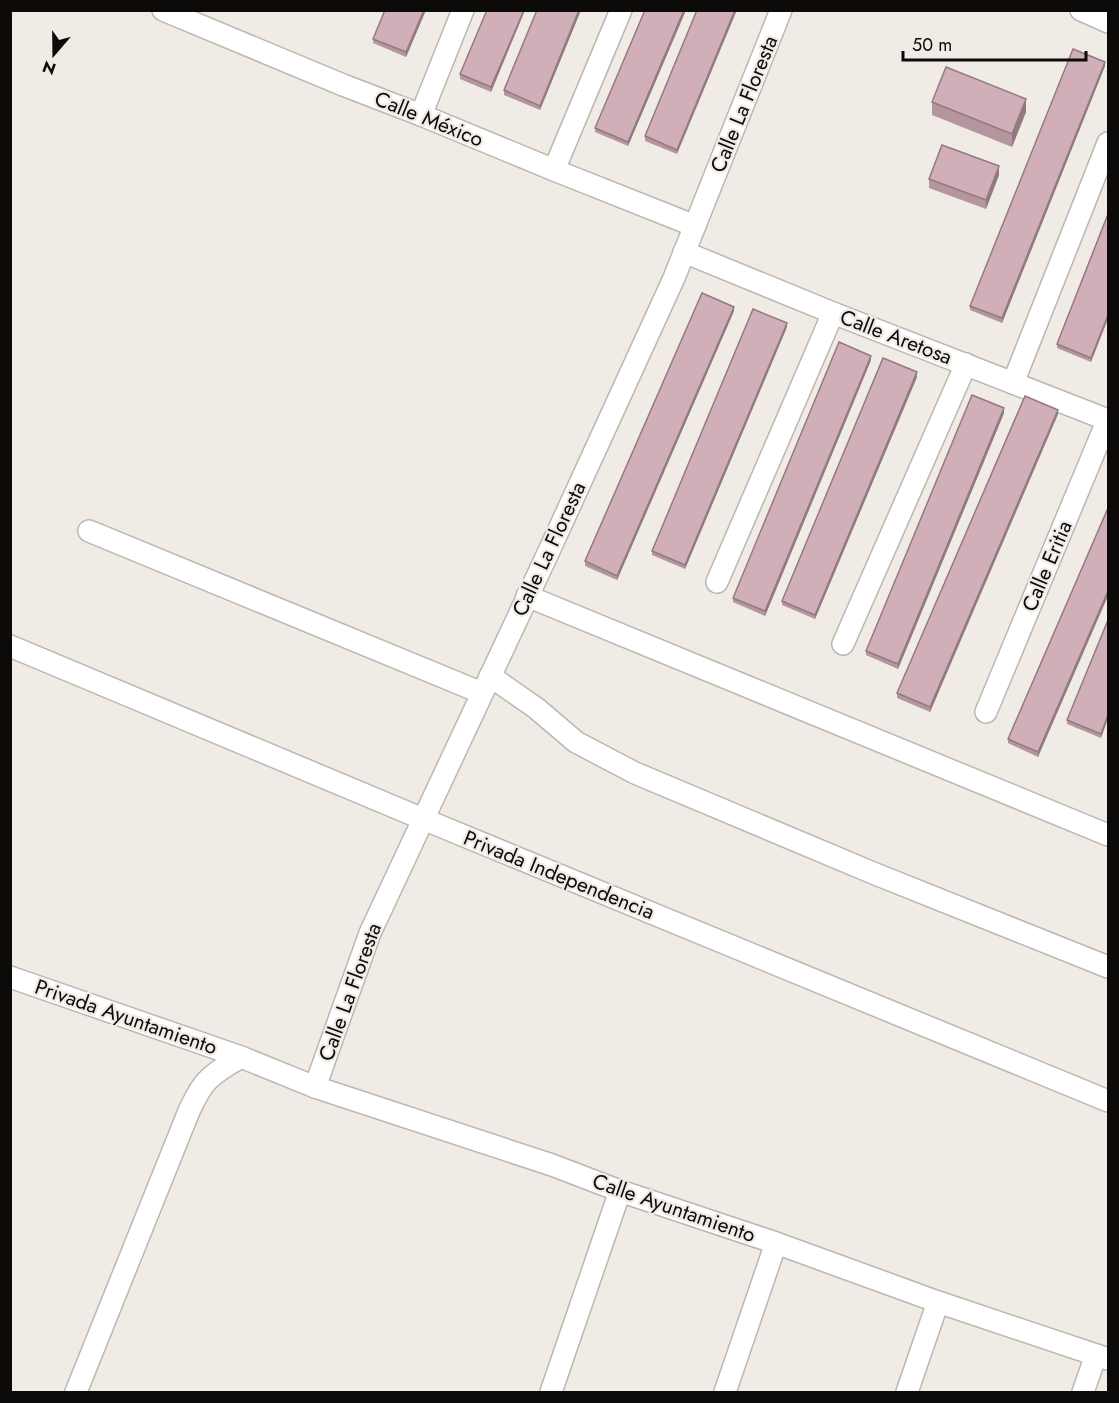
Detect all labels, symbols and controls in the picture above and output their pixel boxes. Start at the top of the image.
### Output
north arrow [24,24,84,84]
scale bar [903,24,1086,62]
street label: Calle La Floresta [703,31,785,177]
text: 50 m [912,32,952,58]
text: N [39,55,59,81]
street label: Calle México [370,84,488,154]
street label: Calle Aretosa [836,302,956,372]
street label: Calle La Floresta [505,477,593,621]
street label: Calle Eritia [1014,516,1080,616]
street label: Privada Independencia [459,823,659,927]
street label: Calle La Floresta [311,919,389,1065]
street label: Privada Ayuntamiento [31,972,221,1062]
street label: Calle Ayuntamiento [588,1166,760,1250]

